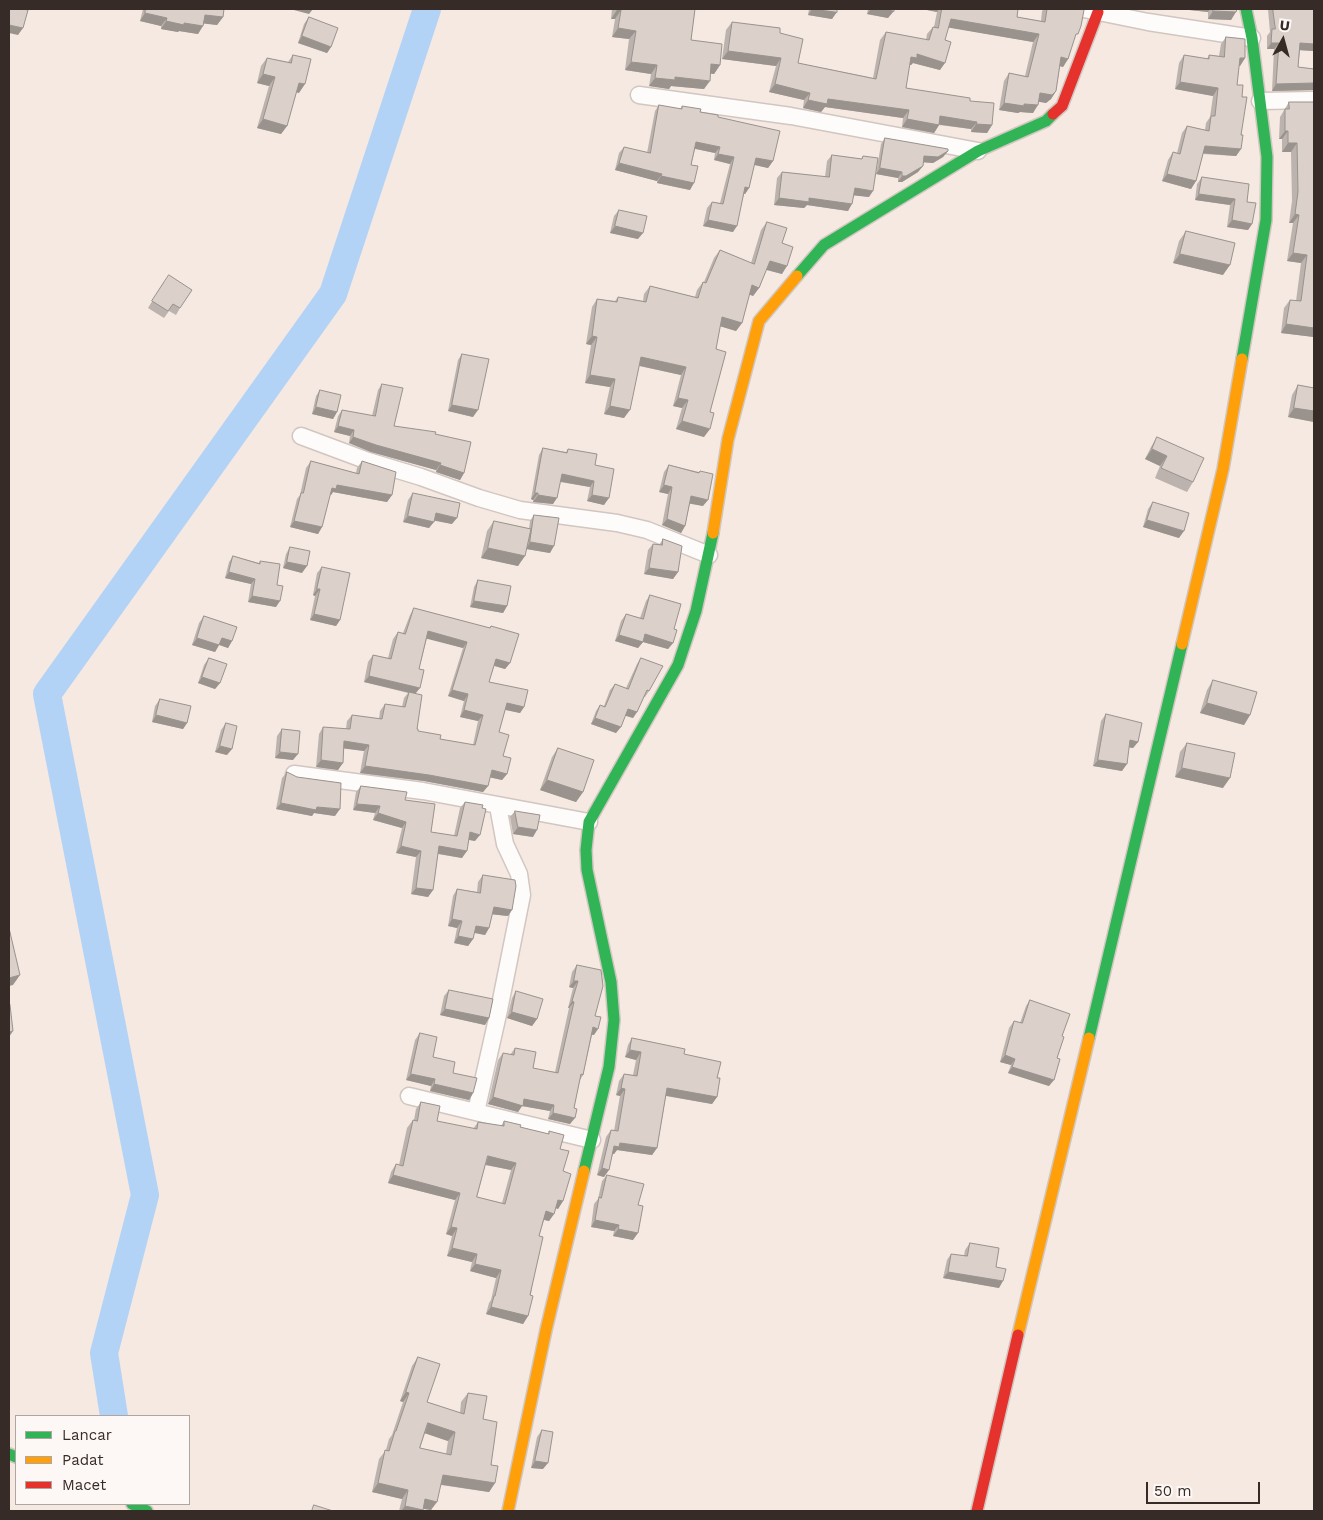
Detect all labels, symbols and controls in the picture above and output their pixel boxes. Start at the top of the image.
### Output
north arrow [1258,15,1308,65]
text: U [1279,17,1291,34]
legend [15,1415,190,1505]
text: Lancar [62,1426,112,1444]
text: Padat [62,1451,104,1469]
scale bar [1148,1472,1262,1504]
text: Macet [62,1476,106,1494]
text: 50 m [1154,1482,1191,1500]

